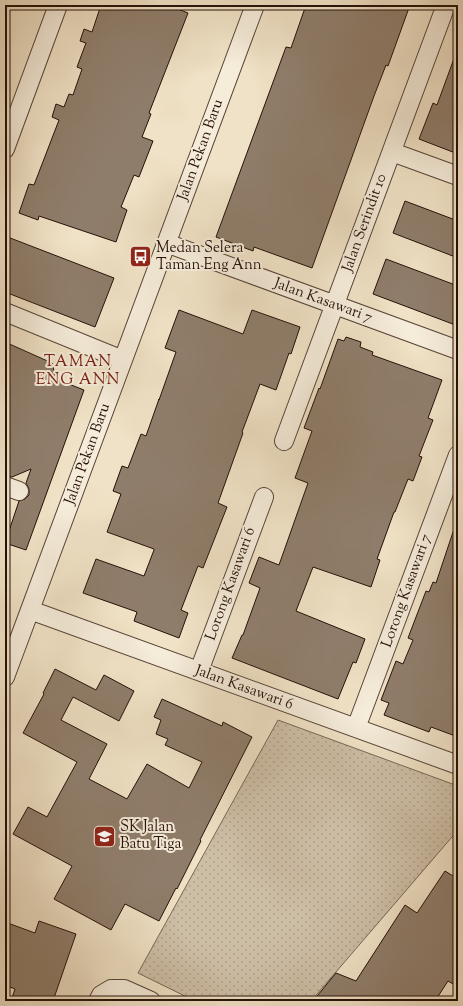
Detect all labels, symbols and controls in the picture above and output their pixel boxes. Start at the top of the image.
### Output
street label: Jalan Pekan Baru [173,96,229,205]
street label: Jalan Serindit 10 [337,171,392,276]
place label: Medan Selera Taman Eng Ann [156,238,262,276]
bus stop icon: Medan Selera Taman Eng Ann [127,244,153,270]
street label: Jalan Kasawari 7 [270,273,376,329]
district label: TAMAN ENG ANN [36,351,120,392]
street label: Jalan Pekan Baru [60,400,116,509]
street label: Lorong Kasawari 6 [201,524,261,644]
street label: Lorong Kasawari 7 [377,531,437,651]
street label: Jalan Kasawari 6 [191,660,296,716]
place label: SK Jalan Batu Tiga [120,817,181,855]
school or university icon: SK Jalan Batu Tiga [92,823,118,849]

